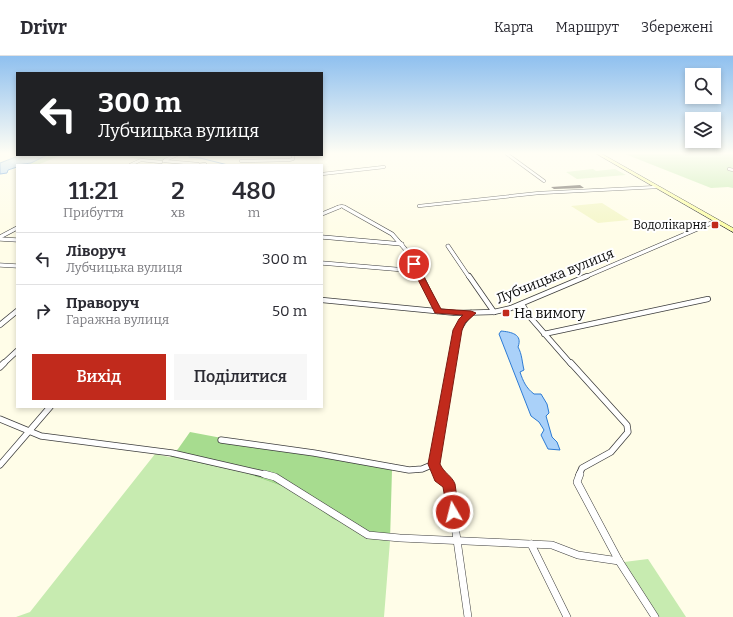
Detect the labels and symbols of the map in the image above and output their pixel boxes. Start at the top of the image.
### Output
place label: Водолікарня [633,218,707,232]
marker: Водолікарня [710,220,720,230]
street label: Лубчицька вулиця [494,245,617,307]
pin [397,247,431,281]
place label: На вимогу [514,305,586,322]
marker: На вимогу [501,308,511,318]
position arrow [432,491,474,533]

